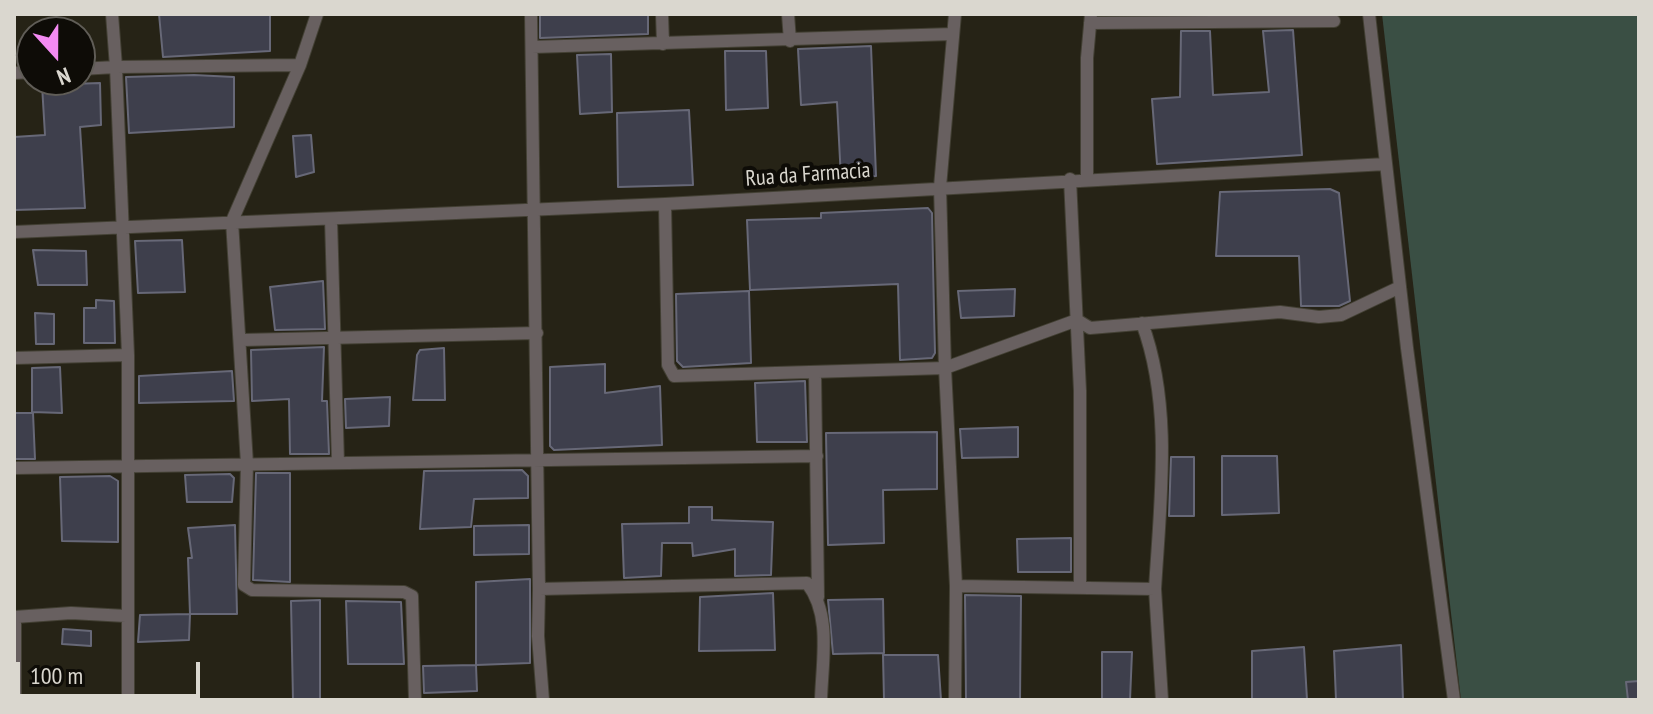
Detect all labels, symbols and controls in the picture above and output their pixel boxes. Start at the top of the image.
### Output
north arrow [16,16,96,96]
text: N [53,61,74,92]
street label: Rua da Farmacia [745,157,871,193]
scale bar [20,646,204,696]
text: 100 m [30,660,83,691]

